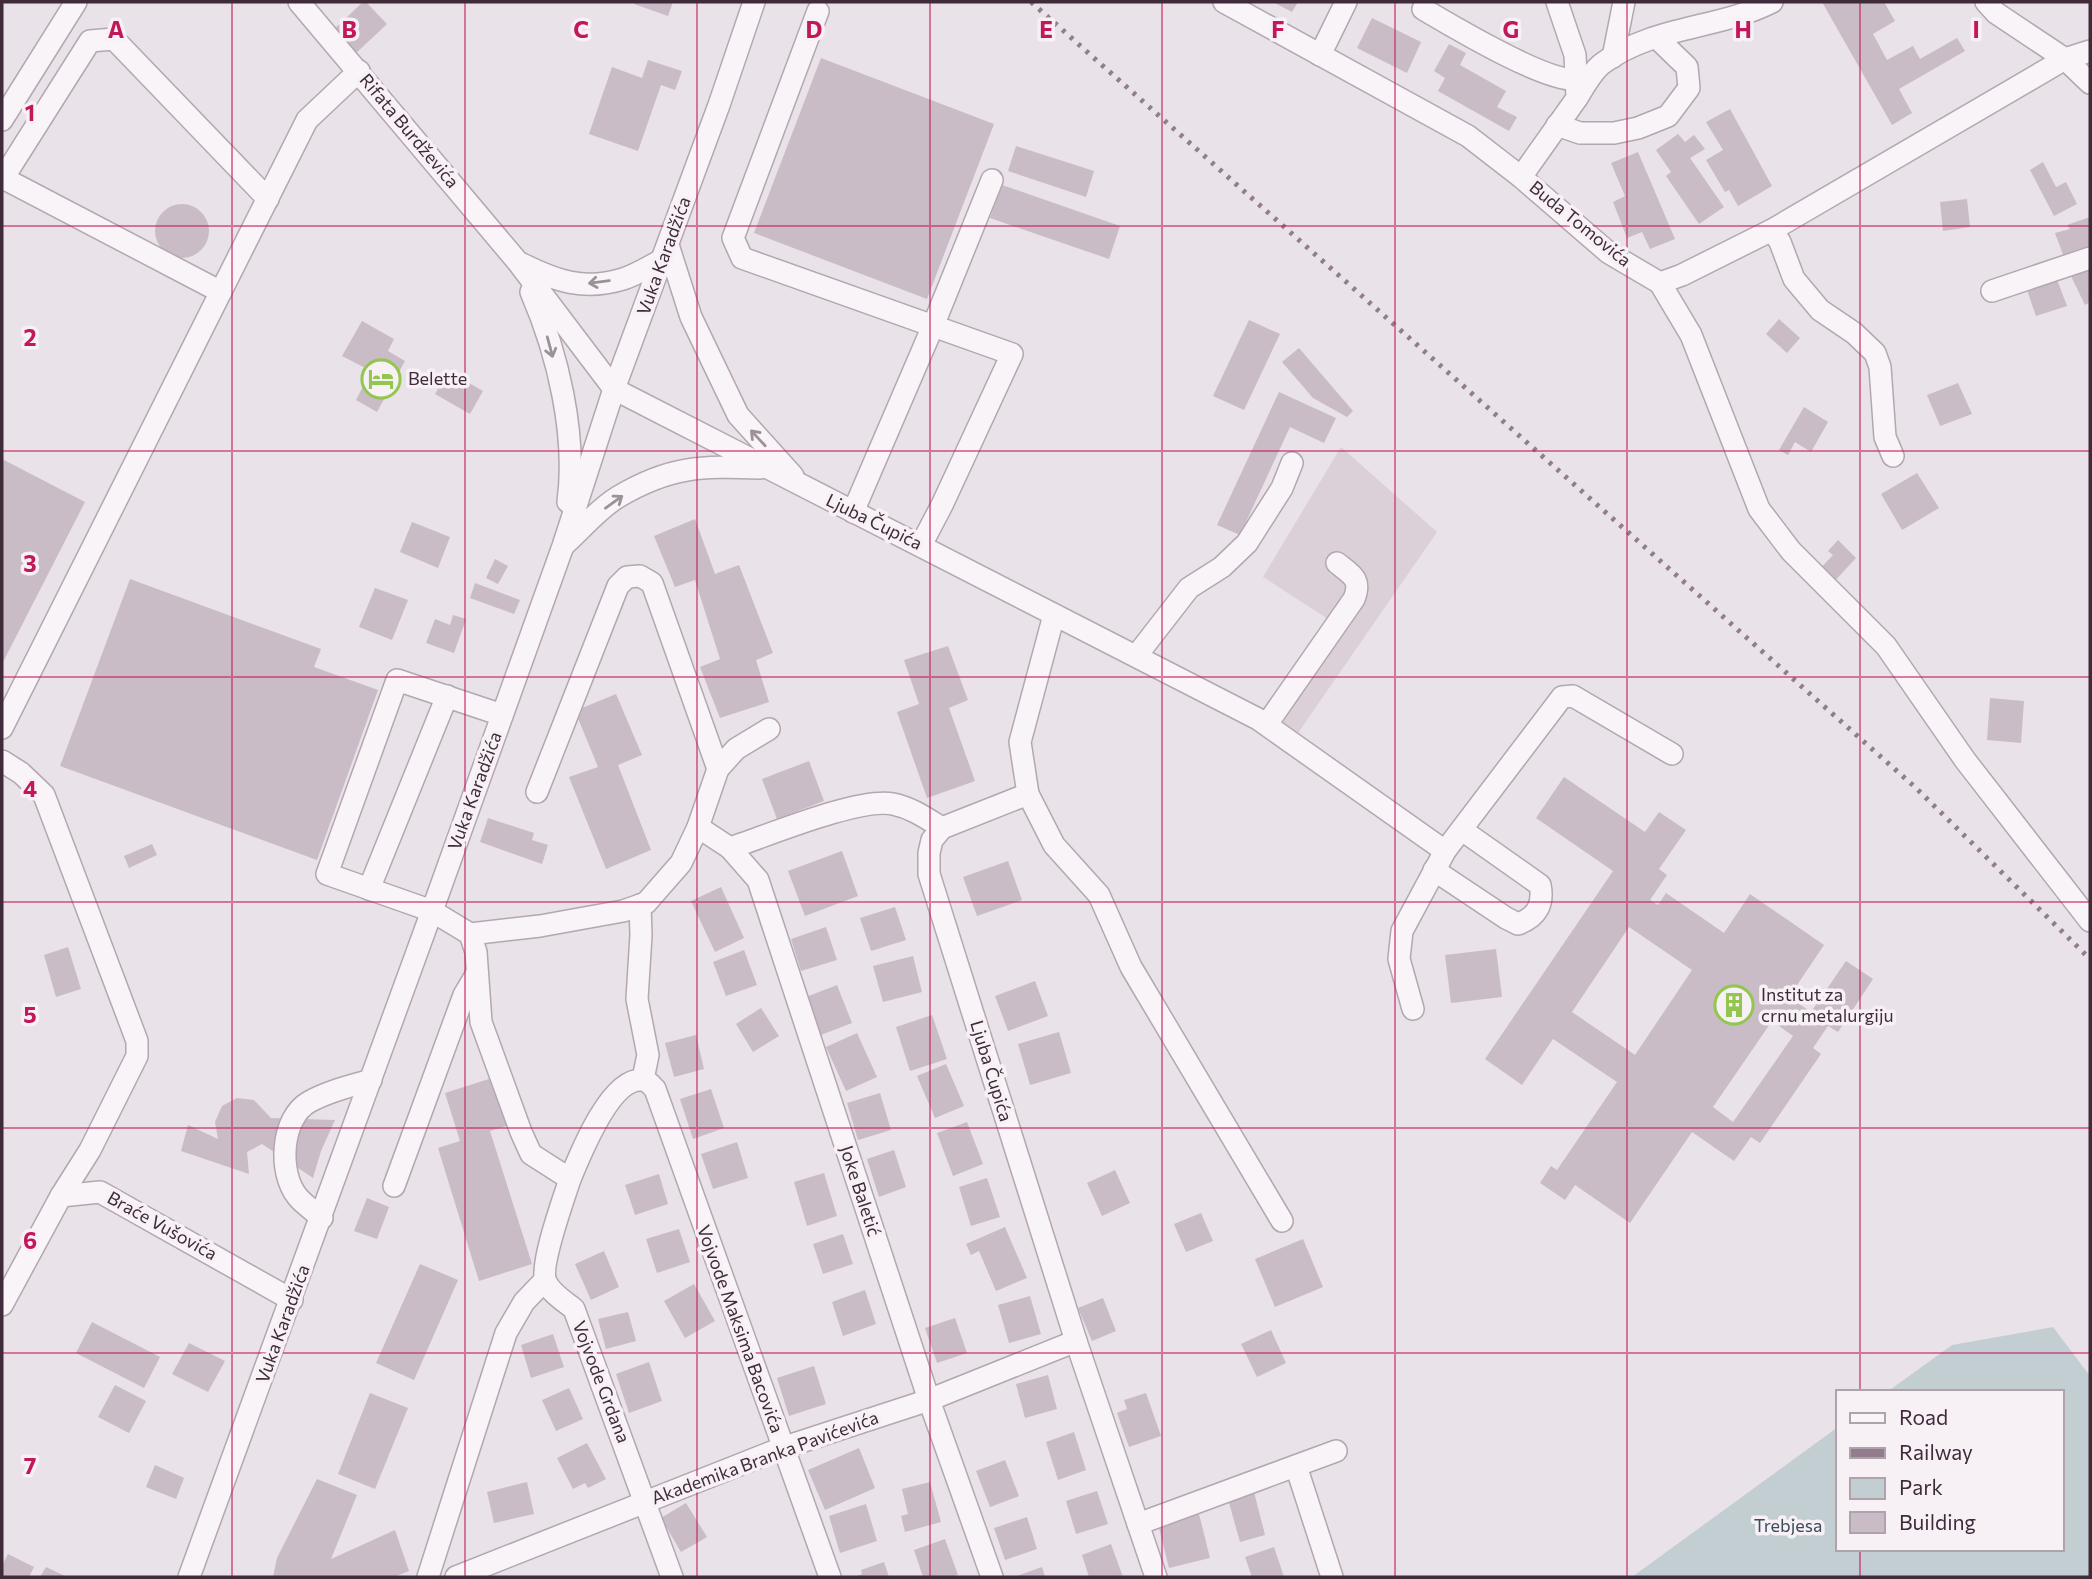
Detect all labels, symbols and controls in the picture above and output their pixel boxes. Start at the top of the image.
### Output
text: A [108,15,125,43]
text: B [341,15,357,43]
text: C [573,15,589,43]
text: D [806,15,823,43]
text: E [1039,15,1053,43]
text: F [1271,15,1285,43]
text: G [1503,15,1519,43]
text: H [1734,15,1752,43]
text: I [1972,15,1980,43]
street label: Rifata Burdževića [356,69,464,192]
text: 1 [25,98,35,126]
street label: Buda Tomovića [1525,176,1636,271]
street label: Vuka Karadžića [631,193,695,318]
one-way arrow [588,276,611,289]
text: 2 [23,323,37,351]
one-way arrow [544,336,557,358]
hotel icon: Belette [360,358,402,400]
place label: Belette [408,367,467,389]
one-way arrow [750,429,766,447]
street label: Ljuba Čupića [823,488,926,554]
one-way arrow [604,494,623,509]
text: 3 [23,549,37,577]
street label: Vuka Karadžića [442,728,506,853]
text: 4 [23,774,37,802]
place label: Institut za crnu metalurgiju [1761,983,1894,1026]
building icon: Institut za crnu metalurgiju [1713,984,1755,1026]
text: 5 [23,1000,37,1028]
street label: Ljuba Čupića [966,1018,1018,1124]
street label: Joke Baletić [836,1143,886,1239]
street label: Braće Vušovića [104,1186,221,1264]
street label: Vojvode Maksima Bacovića [693,1222,789,1436]
text: 6 [23,1226,37,1254]
street label: Vuka Karadžića [250,1261,314,1386]
street label: Vojvode Grdana [569,1317,635,1446]
legend [1836,1390,2064,1551]
text: Road [1899,1404,1948,1429]
street label: Akademika Branka Pavićevića [648,1406,881,1508]
text: Railway [1899,1439,1973,1464]
text: 7 [24,1451,36,1479]
text: Park [1899,1474,1943,1499]
text: Building [1899,1509,1976,1534]
park label: Trebjesa [1754,1514,1822,1536]

